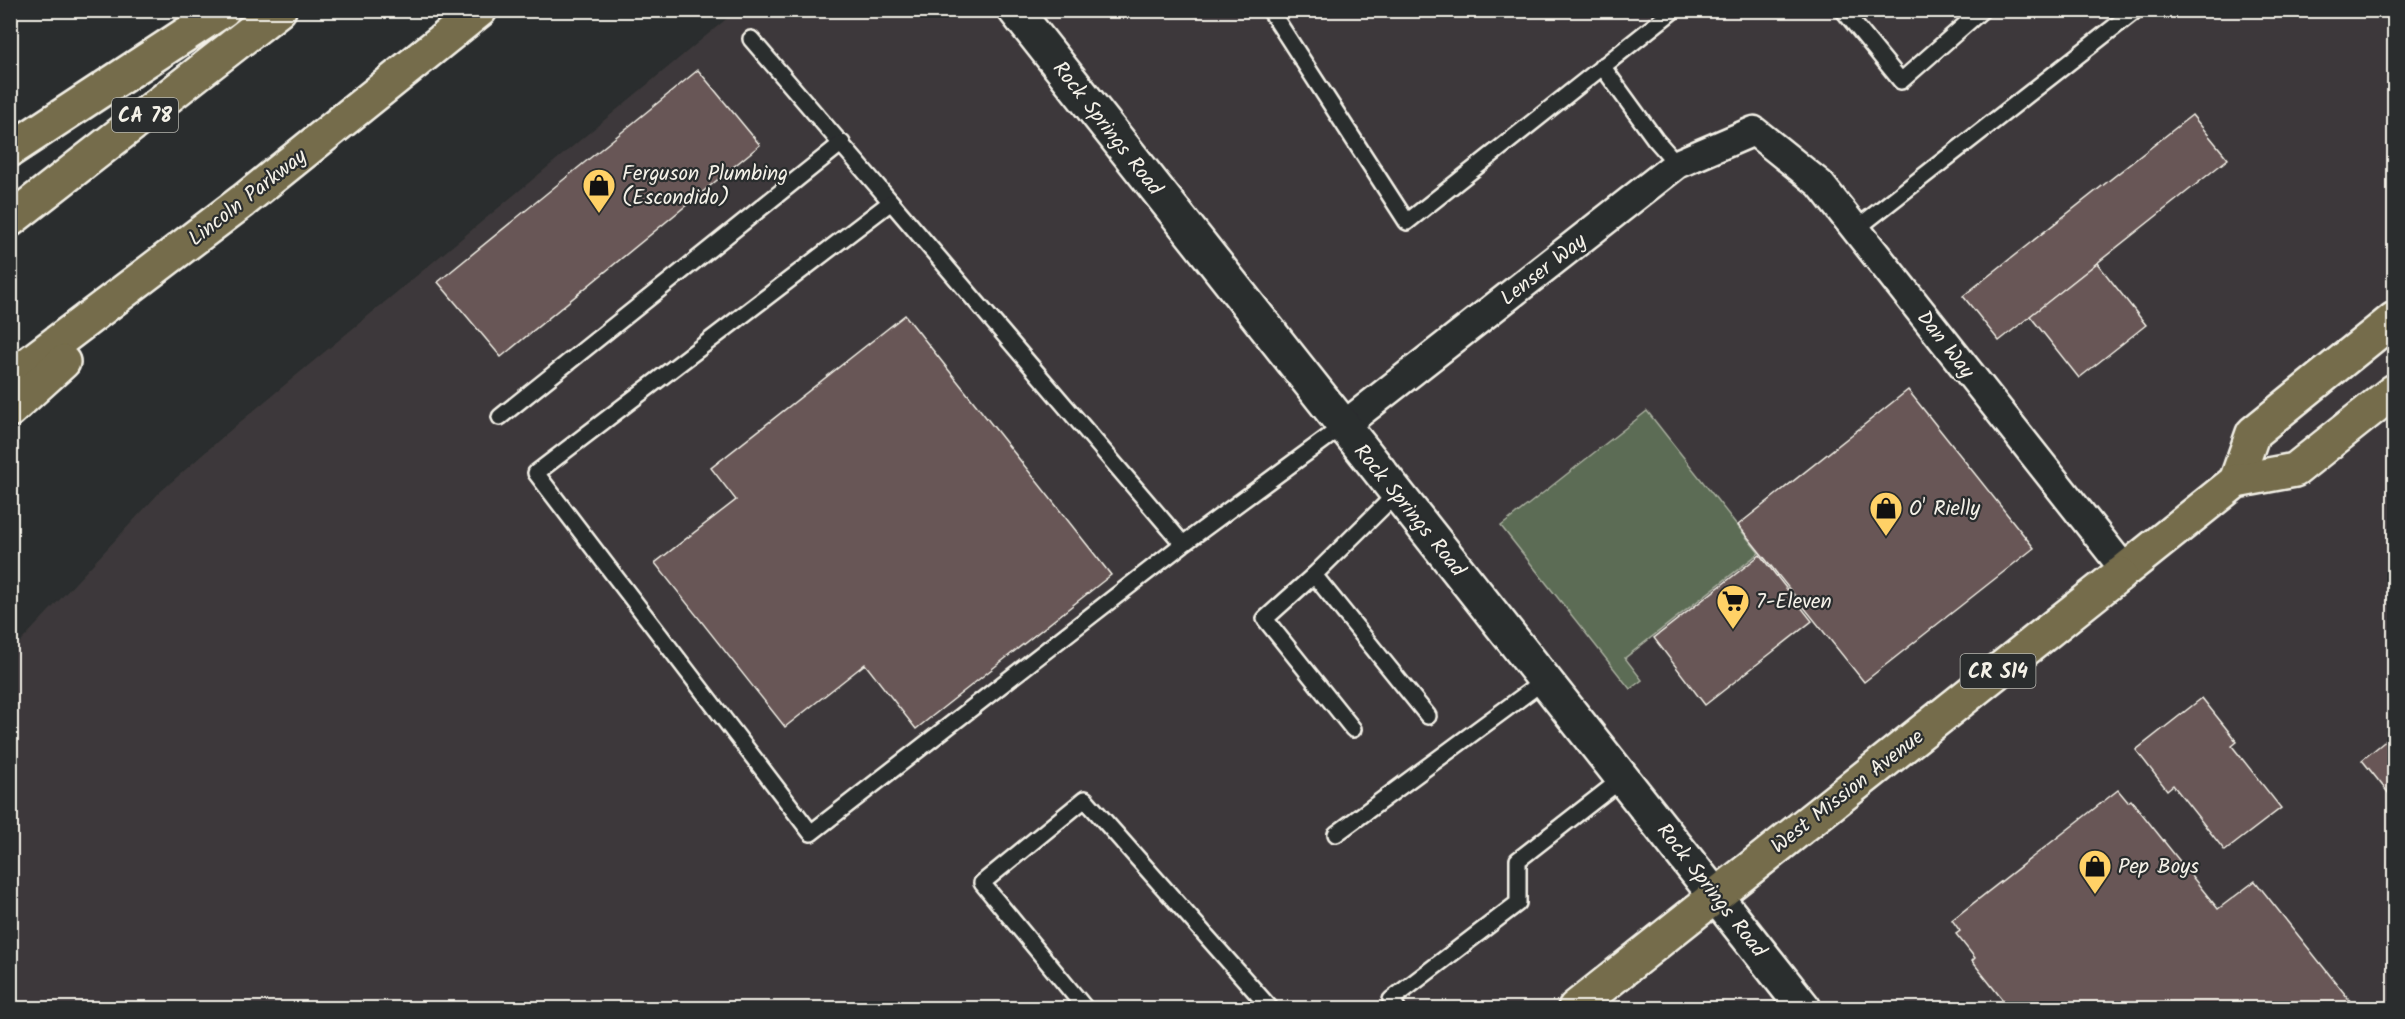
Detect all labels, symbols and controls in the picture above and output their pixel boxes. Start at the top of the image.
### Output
street label: Rock Springs Road [1044,54,1170,204]
road number: CA 78 [112,98,178,132]
street label: Lincoln Parkway [181,141,315,255]
place label: Ferguson Plumbing (Escondido) [622,158,788,215]
shop icon: Ferguson Plumbing (Escondido) [581,167,617,214]
street label: Lenser Way [1494,226,1594,315]
street label: Dan Way [1907,304,1982,386]
street label: Rock Springs Road [1345,437,1473,585]
shop icon: O' Rielly [1868,490,1904,537]
place label: O' Rielly [1909,493,1980,526]
supermarket icon: 7-Eleven [1715,583,1751,630]
place label: 7-Eleven [1756,586,1832,619]
road number: CR S14 [1960,654,2036,688]
street label: West Mission Avenue [1764,721,1932,863]
street label: Rock Springs Road [1648,816,1774,966]
shop icon: Pep Boys [2077,848,2113,895]
place label: Pep Boys [2118,851,2199,884]

